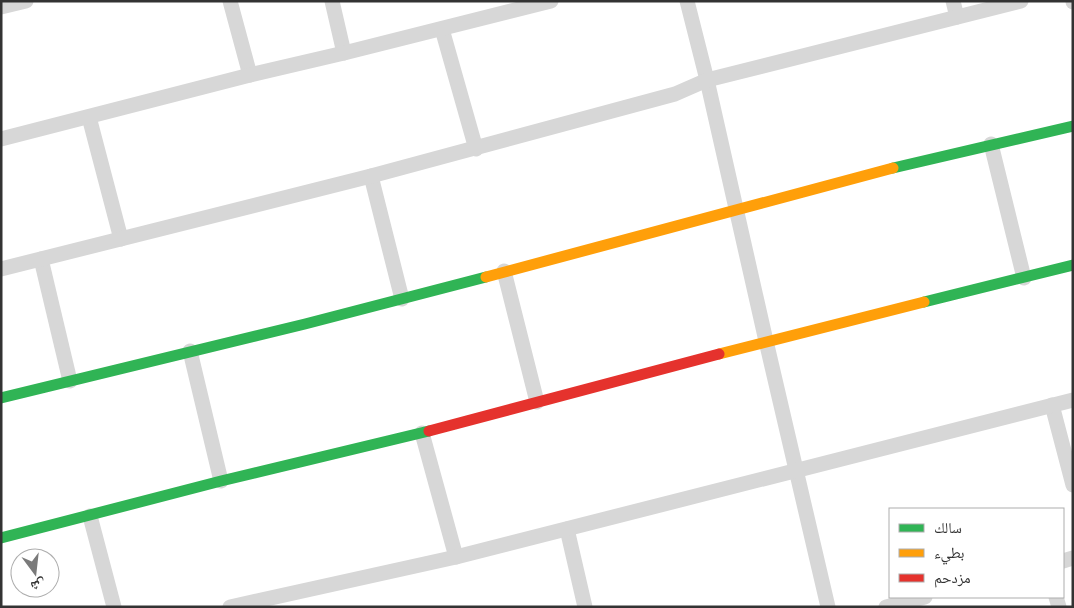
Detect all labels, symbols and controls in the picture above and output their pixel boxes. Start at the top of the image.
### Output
legend [889,508,1064,598]
text: سالك [934,519,962,536]
text: بطيء [934,544,964,565]
north arrow [10,548,60,598]
text: مزدحم [934,569,971,588]
text: ش [29,575,48,595]

